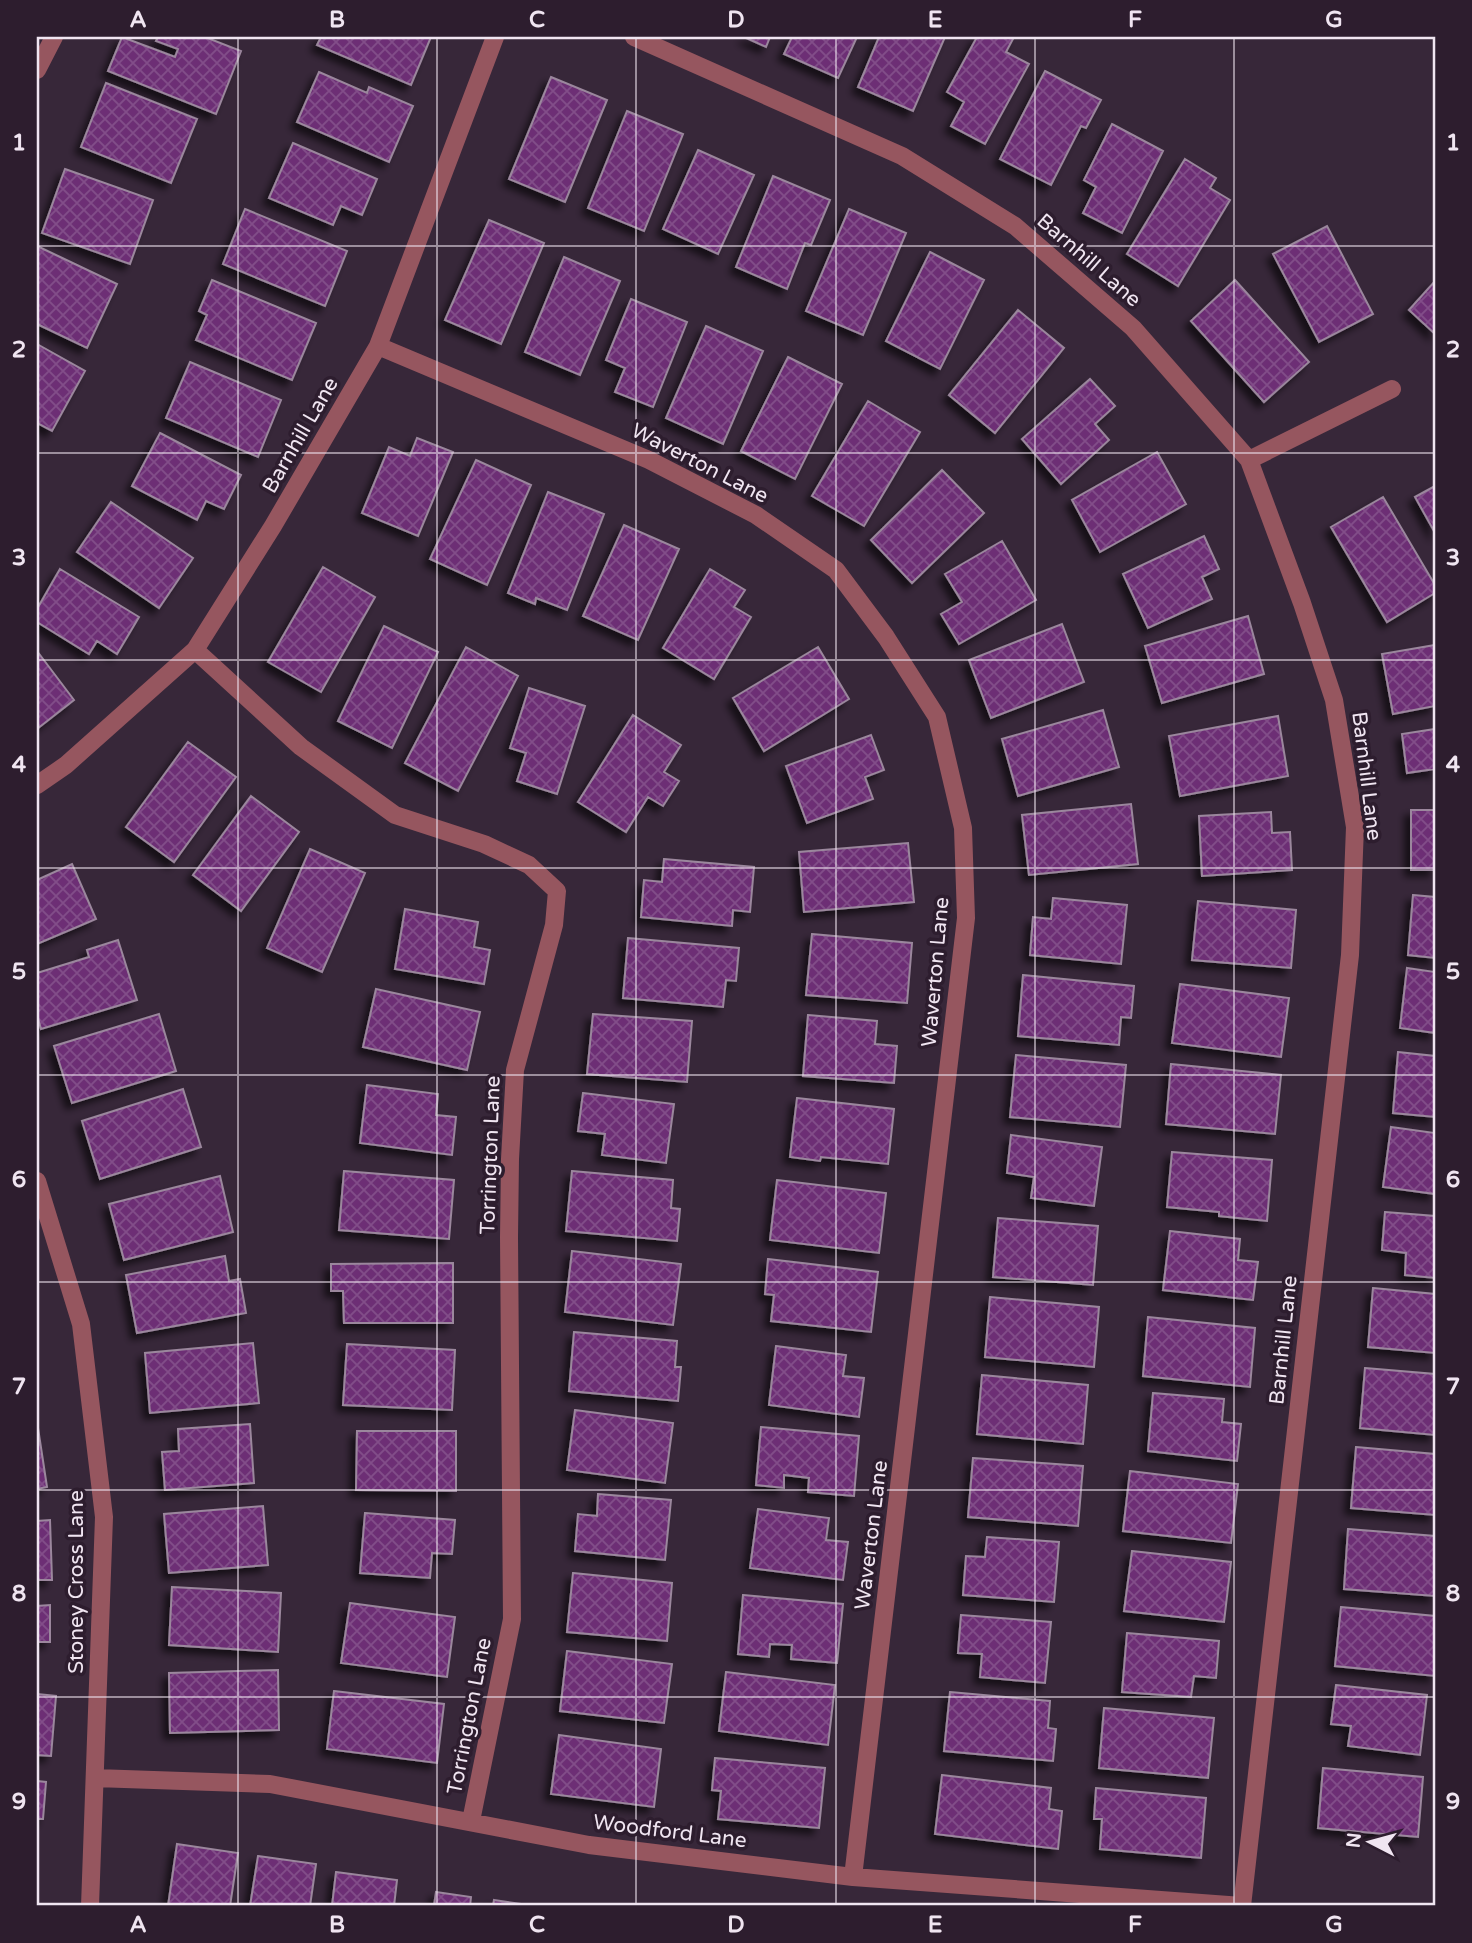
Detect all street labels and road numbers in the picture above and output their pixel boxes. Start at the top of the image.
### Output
street label: Barnhill Lane [1032,208,1146,312]
street label: Barnhill Lane [257,373,344,498]
street label: Waverton Lane [627,418,773,509]
street label: Barnhill Lane [1346,710,1387,842]
street label: Waverton Lane [916,896,955,1048]
street label: Torrington Lane [475,1075,506,1235]
street label: Barnhill Lane [1264,1274,1303,1406]
street label: Waverton Lane [850,1459,893,1611]
street label: Stoney Cross Lane [64,1490,89,1674]
street label: Torrington Lane [442,1636,497,1797]
street label: Woodford Lane [592,1810,748,1853]

